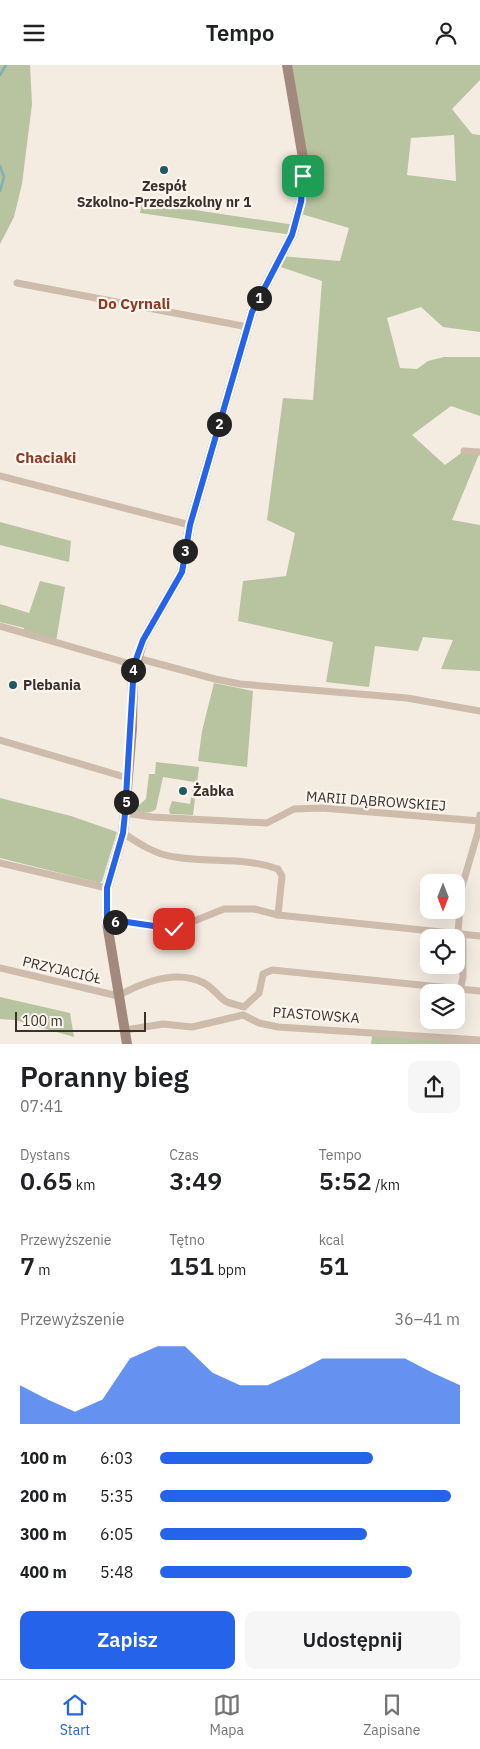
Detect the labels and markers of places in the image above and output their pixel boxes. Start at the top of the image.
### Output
pin [282,155,324,197]
marker: Zespół Szkolno-Przedszkolny nr 1 [158,164,170,176]
place label: Zespół Szkolno-Przedszkolny nr 1 [77,177,252,211]
pin: 1 [246,285,272,311]
pin: 2 [206,411,232,437]
pin: 3 [172,539,198,563]
pin: 4 [120,657,146,683]
place label: Plebania [23,676,81,694]
marker: Plebania [7,679,19,691]
place label: Żabka [193,782,234,800]
marker: Żabka [177,785,189,797]
pin: 5 [114,789,138,815]
pin [153,908,195,950]
pin: 6 [102,909,128,935]

